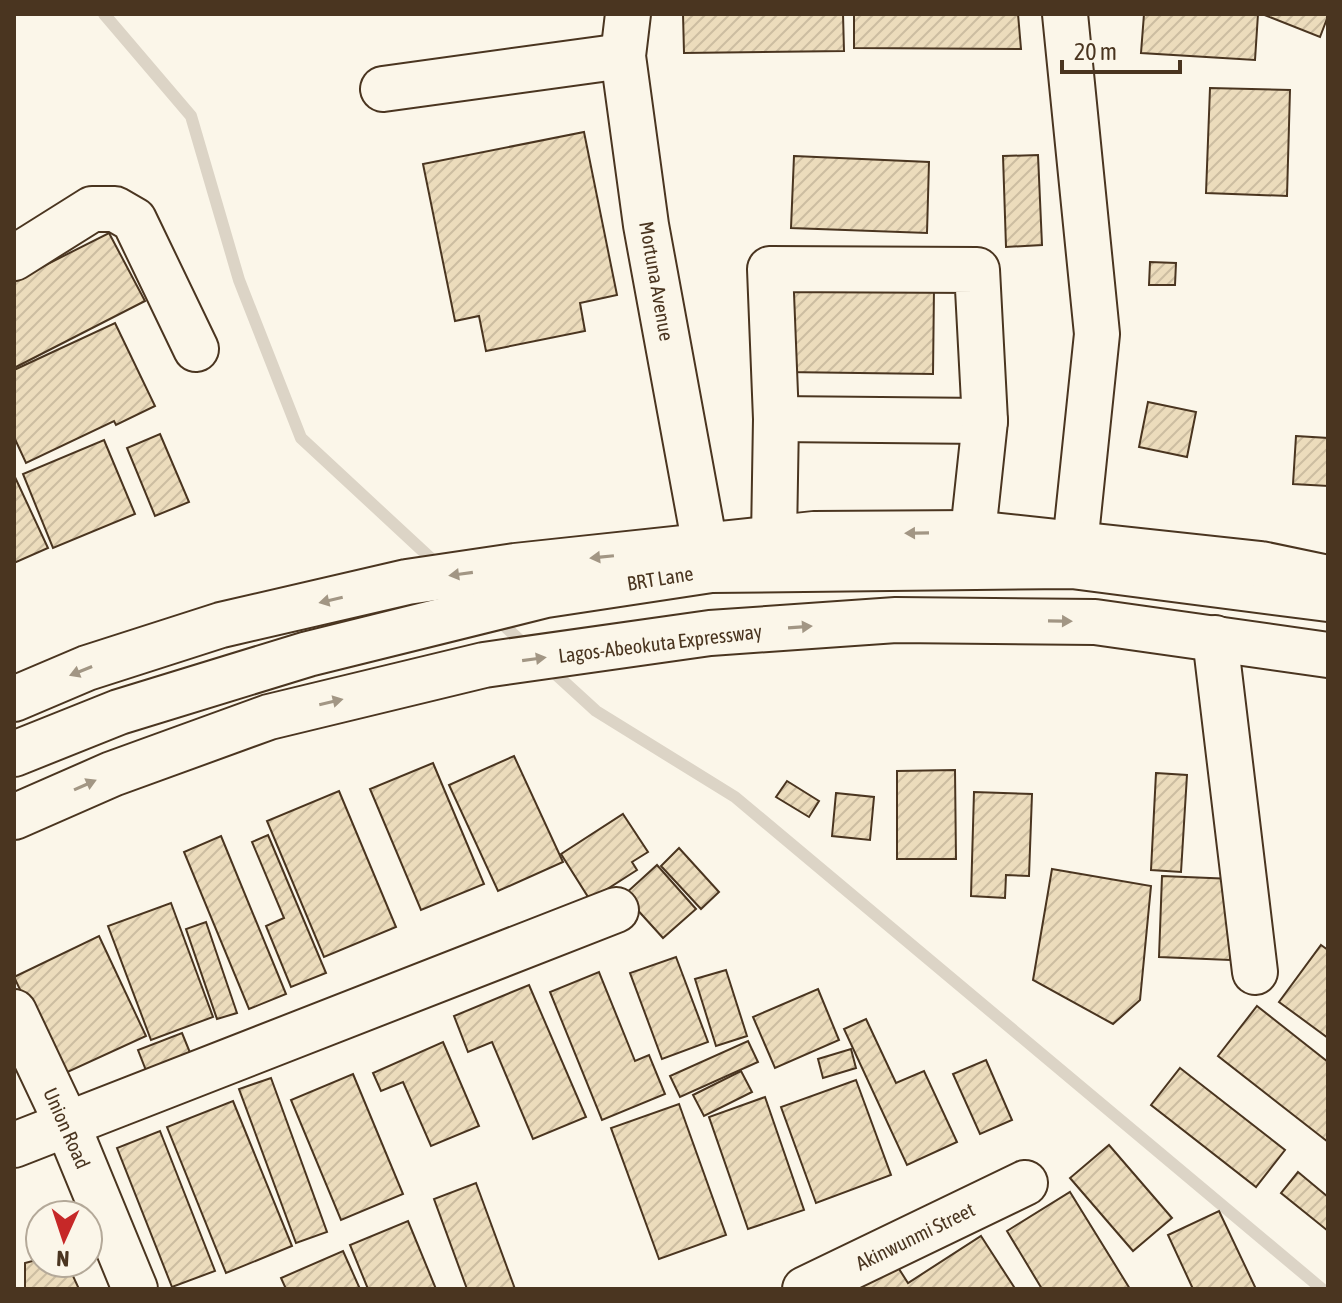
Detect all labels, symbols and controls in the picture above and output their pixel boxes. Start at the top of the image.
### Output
scale bar [1062,24,1180,74]
text: 20 m [1074,38,1117,65]
street label: Mortuna Avenue [635,219,679,343]
one-way arrow [904,527,929,540]
one-way arrow [590,550,615,563]
street label: BRT Lane [625,561,695,595]
one-way arrow [448,568,473,581]
one-way arrow [318,594,343,607]
one-way arrow [1048,615,1073,627]
street label: Lagos-Abeokuta Expressway [557,619,763,667]
one-way arrow [788,620,813,633]
one-way arrow [522,652,547,665]
one-way arrow [69,664,93,677]
one-way arrow [319,695,344,708]
one-way arrow [74,779,97,792]
street label: Union Road [39,1084,95,1172]
street label: Akinwunmi Street [852,1197,978,1275]
north arrow [24,1199,104,1279]
text: N [56,1246,70,1272]

